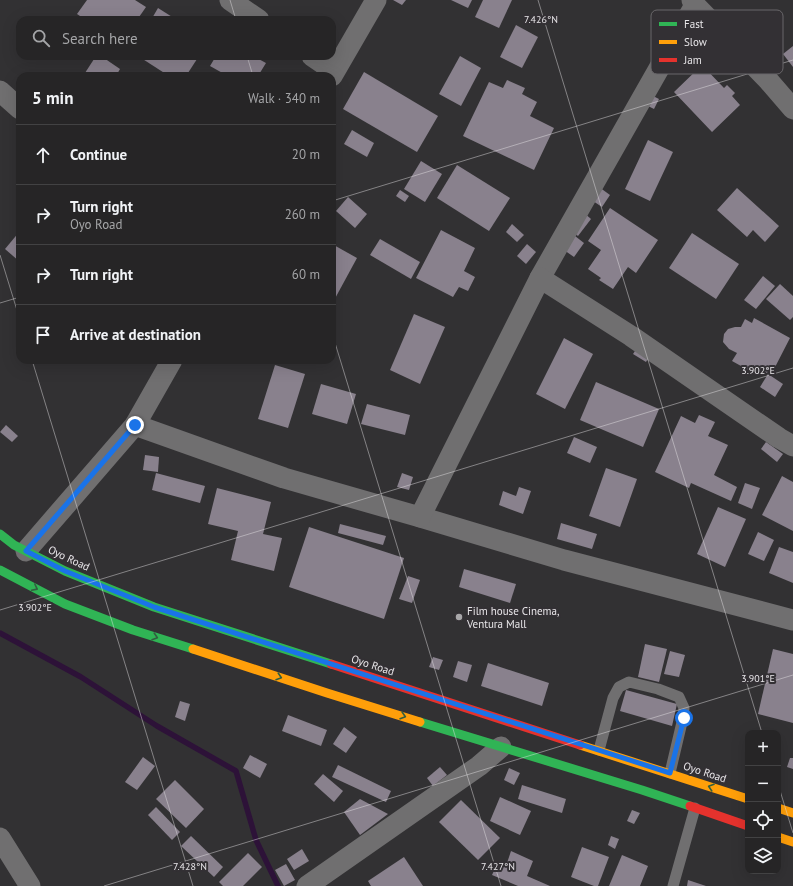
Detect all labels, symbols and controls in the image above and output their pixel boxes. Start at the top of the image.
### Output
legend [651,10,783,74]
text: 7.426°N [524,13,558,26]
search box [16,16,336,60]
text: Fast [684,17,704,31]
icon: search [30,27,52,49]
text: Search here [62,29,138,48]
text: Slow [684,35,707,49]
text: Jam [683,53,702,67]
text: 5 min [32,87,73,109]
text: Walk · 340 m [248,90,320,107]
icon: ahead [32,144,54,166]
text: Continue [70,145,127,164]
text: 20 m [292,146,320,163]
text: Turn right [70,197,133,216]
icon: right [32,204,54,226]
text: 260 m [285,206,320,223]
text: Oyo Road [70,216,123,233]
icon: right [32,264,54,286]
text: Turn right [70,265,133,284]
text: 60 m [292,266,320,283]
icon: arrive [32,324,54,346]
text: Arrive at destination [70,325,201,344]
text: 3.902°E [741,364,775,377]
route end [126,416,144,434]
street label: Oyo Road [46,542,92,574]
one-way arrow [31,583,38,591]
text: 3.902°E [18,601,52,614]
place label: Film house Cinema, Ventura Mall [466,604,559,631]
marker: Film house Cinema, Ventura Mall [454,612,464,622]
one-way arrow [151,632,158,641]
street label: Oyo Road [350,651,396,679]
one-way arrow [275,672,282,681]
text: 3.901°E [741,672,775,685]
route start [675,709,693,727]
one-way arrow [399,711,406,720]
map controls [745,730,781,874]
button: + [745,730,781,766]
street label: Oyo Road [682,758,728,786]
button: − [745,766,781,802]
one-way arrow [708,783,715,791]
button: locate [745,802,781,838]
button: layers [745,838,781,874]
text: 7.428°N [173,860,207,873]
text: 7.427°N [481,860,515,873]

